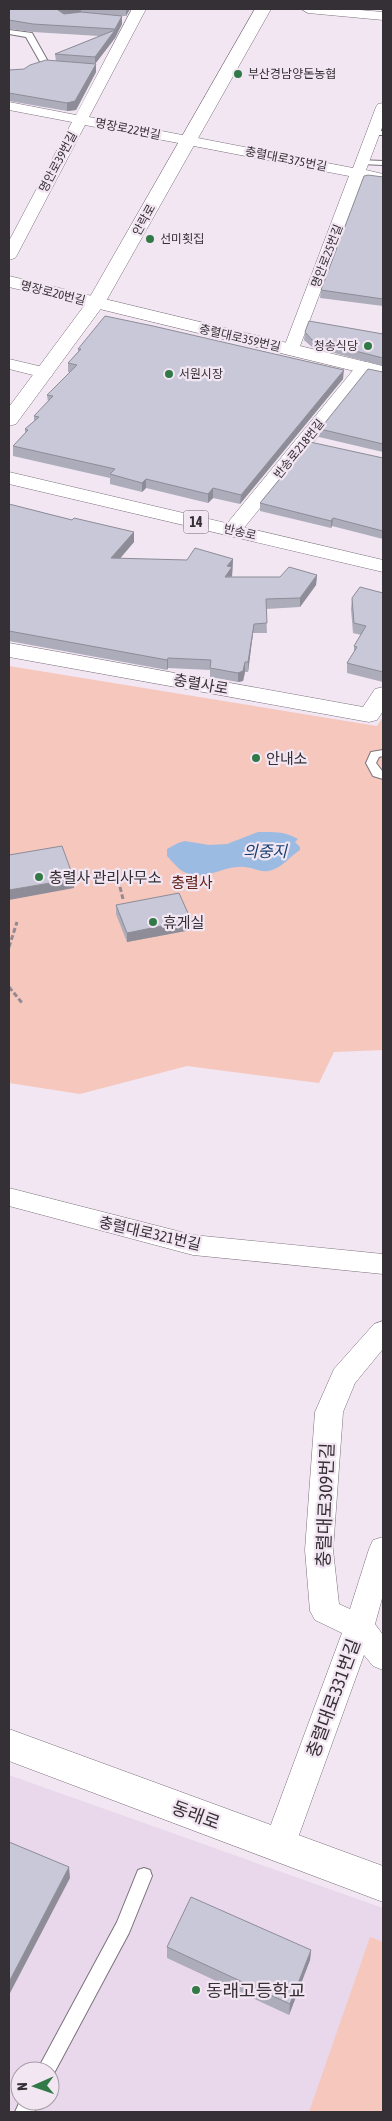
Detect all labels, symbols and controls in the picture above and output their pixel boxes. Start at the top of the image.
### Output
place label: 부산경남양돈농협 [248,67,336,81]
marker: 부산경남양돈농협 [232,68,244,80]
street label: 명장로22번길 [94,116,162,142]
street label: 명안로39번길 [36,129,80,195]
street label: 충렬대로375번길 [244,144,328,174]
street label: 안락로 [130,202,158,238]
street label: 명안로25번길 [309,222,345,290]
place label: 선미횟집 [160,232,204,246]
marker: 선미횟집 [144,233,156,245]
street label: 명장로20번길 [19,278,87,308]
street label: 충렬대로359번길 [198,322,282,354]
place label: 청송식당 [314,339,358,353]
marker: 청송식당 [362,340,374,352]
place label: 서원시장 [179,367,223,381]
marker: 서원시장 [163,368,175,380]
street label: 반송로218번길 [271,417,327,481]
road number: 14 [184,511,208,534]
street label: 반송로 [222,521,258,543]
street label: 충렬사로 [172,671,230,697]
place label: 안내소 [266,750,308,767]
marker: 안내소 [250,752,262,764]
water label: 의중지 [243,842,288,860]
place label: 충렬사 관리사무소 [49,869,162,886]
marker: 충렬사 관리사무소 [33,871,45,883]
park label: 충렬사 [171,874,213,891]
place label: 휴게실 [163,914,204,931]
marker: 휴게실 [147,916,159,928]
street label: 충렬대로321번길 [97,1213,203,1253]
street label: 충렬대로309번길 [312,1442,338,1568]
street label: 충렬대로331번길 [302,1636,364,1760]
street label: 동래로 [169,1797,223,1833]
place label: 동래고등학교 [206,1980,305,2001]
marker: 동래고등학교 [190,1984,202,1996]
north arrow [10,2061,60,2111]
text: N [14,2082,30,2091]

